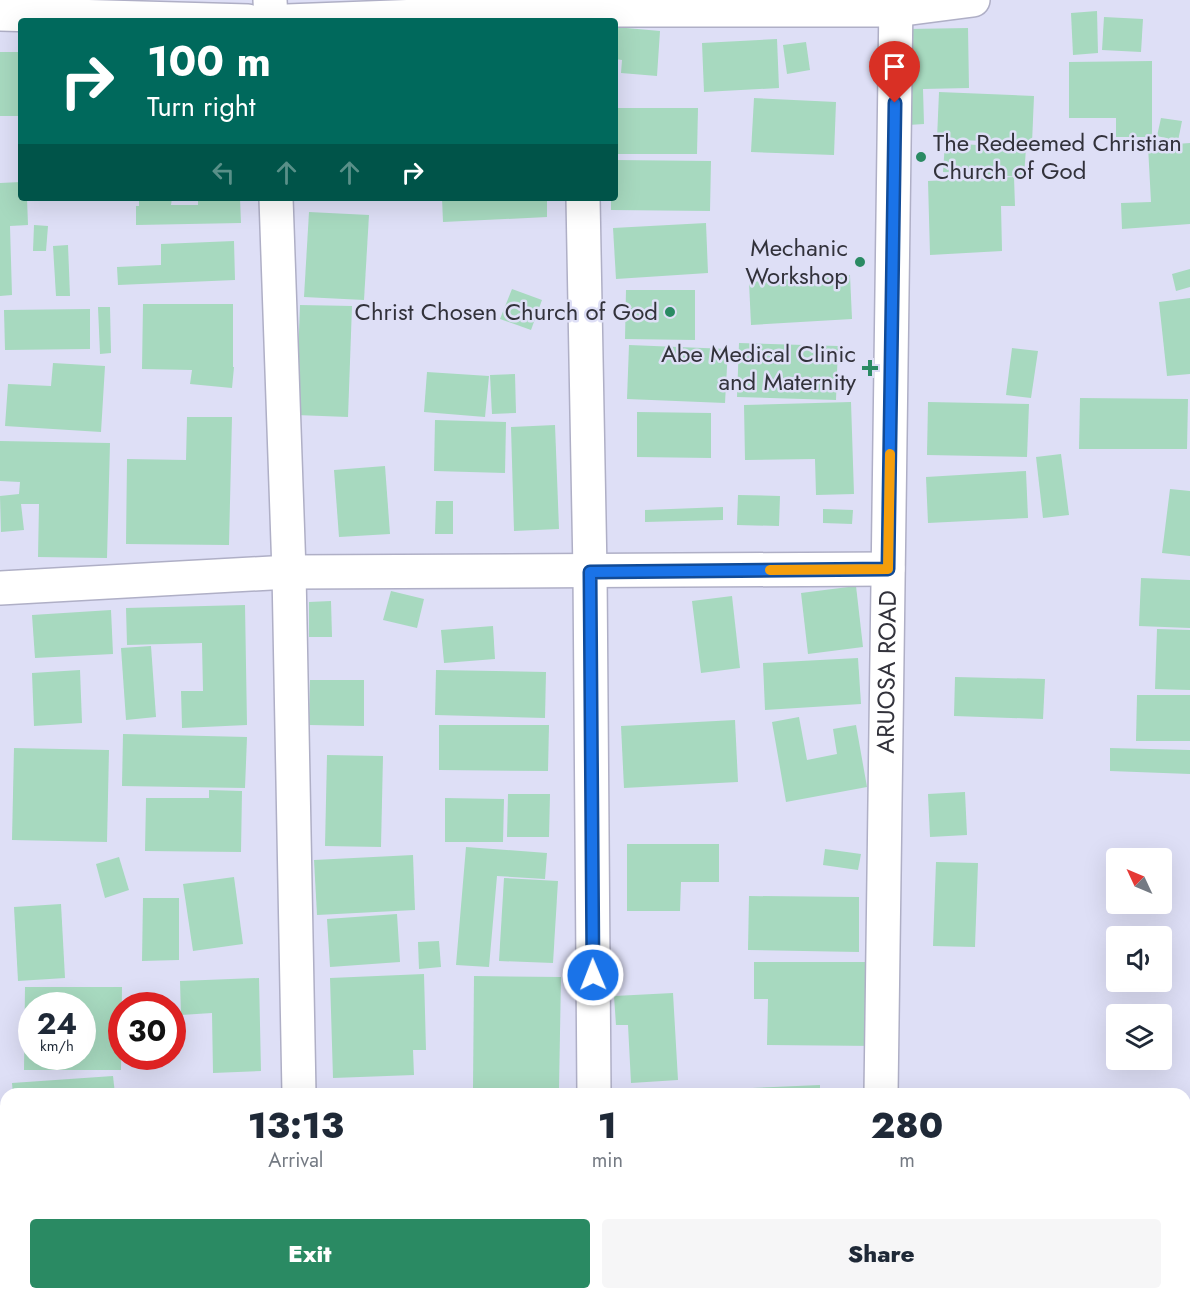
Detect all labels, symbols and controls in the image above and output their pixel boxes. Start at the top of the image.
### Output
text: 100 m [147,31,271,92]
pin [869,41,920,103]
icon: right [48,42,126,120]
icon: arrive [878,50,911,83]
text: Turn right [147,87,255,126]
place label: The Redeemed Christian Church of God [933,125,1182,188]
marker: The Redeemed Christian Church of God [914,150,928,164]
icon: left [207,156,240,189]
icon: ahead [270,156,303,189]
icon: ahead [333,156,366,189]
icon: right [396,156,429,189]
place label: Mechanic Workshop [745,230,848,293]
marker: Mechanic Workshop [853,255,867,269]
place label: Christ Chosen Church of God [355,294,658,329]
marker: Christ Chosen Church of God [663,305,677,319]
place label: Abe Medical Clinic and Maternity [661,336,856,399]
marker: Abe Medical Clinic and Maternity [861,359,879,377]
street label: ARUOSA ROAD [868,590,905,754]
north arrow [1106,848,1172,914]
map controls [1106,848,1172,1070]
button: sound [1106,926,1172,992]
position arrow [561,943,625,1007]
speed limit sign: 30 [108,992,186,1070]
text: 24 [37,1002,77,1045]
button: layers [1106,1004,1172,1070]
text: km/h [40,1035,74,1057]
text: 13:13 [248,1099,344,1151]
text: 1 [598,1099,617,1151]
text: 280 [871,1099,943,1151]
text: Arrival [268,1146,323,1175]
text: min [592,1146,623,1175]
text: m [899,1146,915,1175]
button: Exit [30,1219,590,1288]
button: Share [602,1219,1161,1288]

